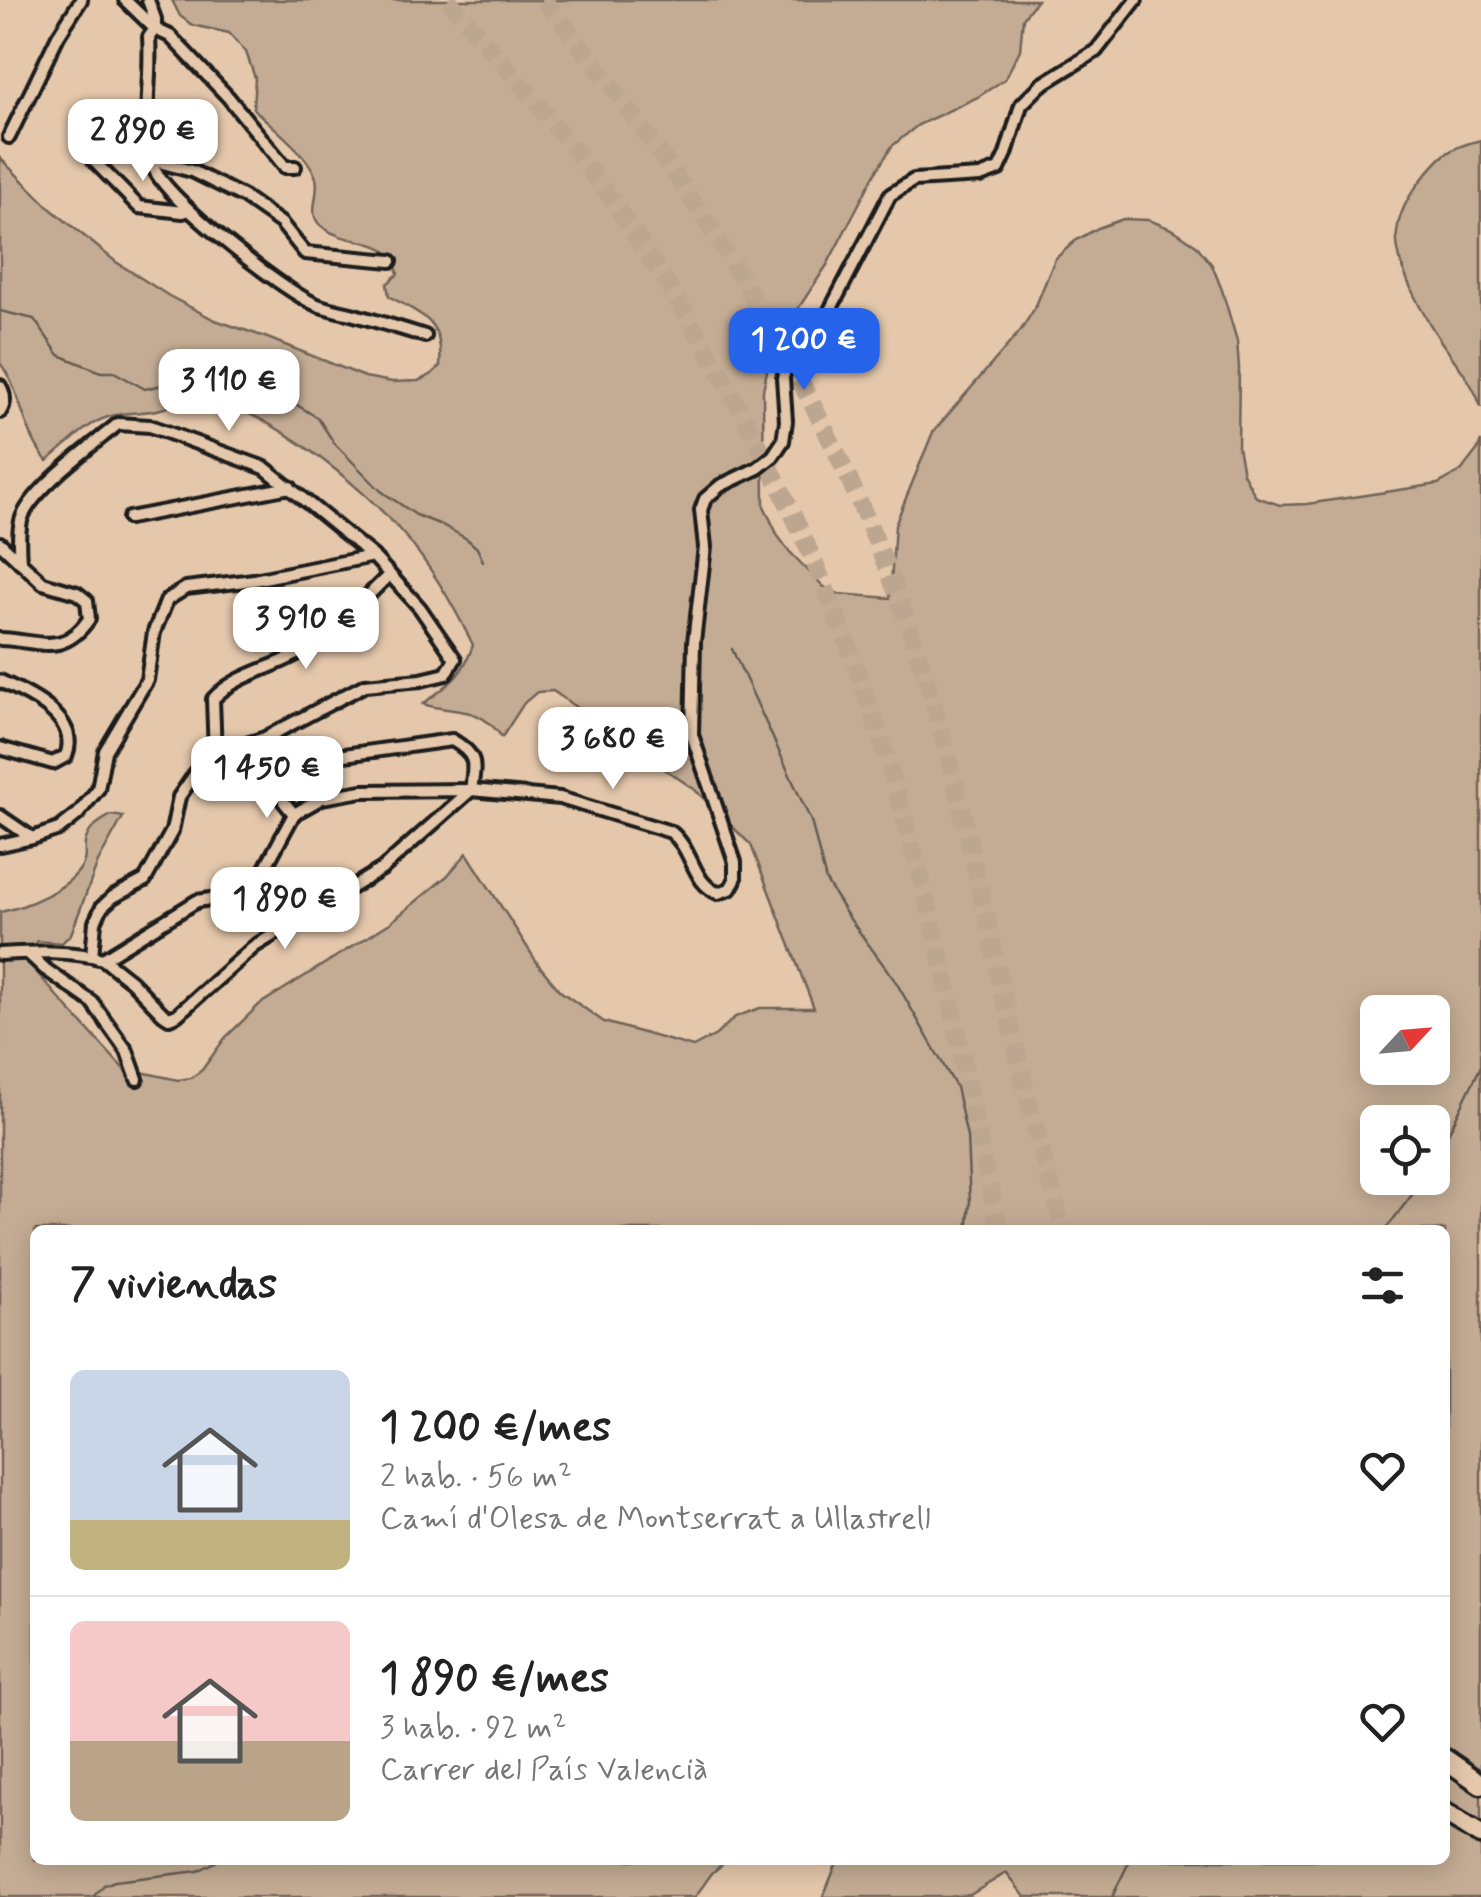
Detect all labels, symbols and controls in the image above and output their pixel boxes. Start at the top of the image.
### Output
pin: 2 890 € [51,99,235,184]
text: 2 890 € [90,110,196,152]
pin: 1 200 € [712,308,896,393]
text: 1 200 € [751,319,857,361]
pin: 3 110 € [137,349,321,434]
text: 3 110 € [181,360,277,402]
pin: 3 910 € [214,587,398,672]
text: 3 910 € [255,598,357,640]
pin: 3 680 € [521,707,705,792]
text: 3 680 € [560,718,666,760]
pin: 1 450 € [175,736,359,821]
text: 1 450 € [213,747,321,789]
pin: 1 890 € [193,867,377,952]
text: 1 890 € [233,878,337,920]
north arrow [1360,995,1450,1085]
map controls [1360,995,1450,1195]
button: locate [1360,1105,1450,1195]
text: 7 viviendas [70,1258,277,1313]
icon: filters [1355,1258,1410,1313]
text: 1 200 €/mes [380,1401,611,1456]
icon: home [150,1410,270,1530]
icon: heart [1355,1443,1410,1498]
text: 2 hab. · 56 m² [380,1456,572,1498]
text: Camí d'Olesa de Montserrat a Ullastrell [380,1498,931,1540]
text: 1 890 €/mes [380,1652,609,1707]
icon: home [150,1661,270,1781]
icon: heart [1355,1694,1410,1749]
text: 3 hab. · 92 m² [380,1707,567,1749]
text: Carrer del País Valencià [380,1749,708,1791]

